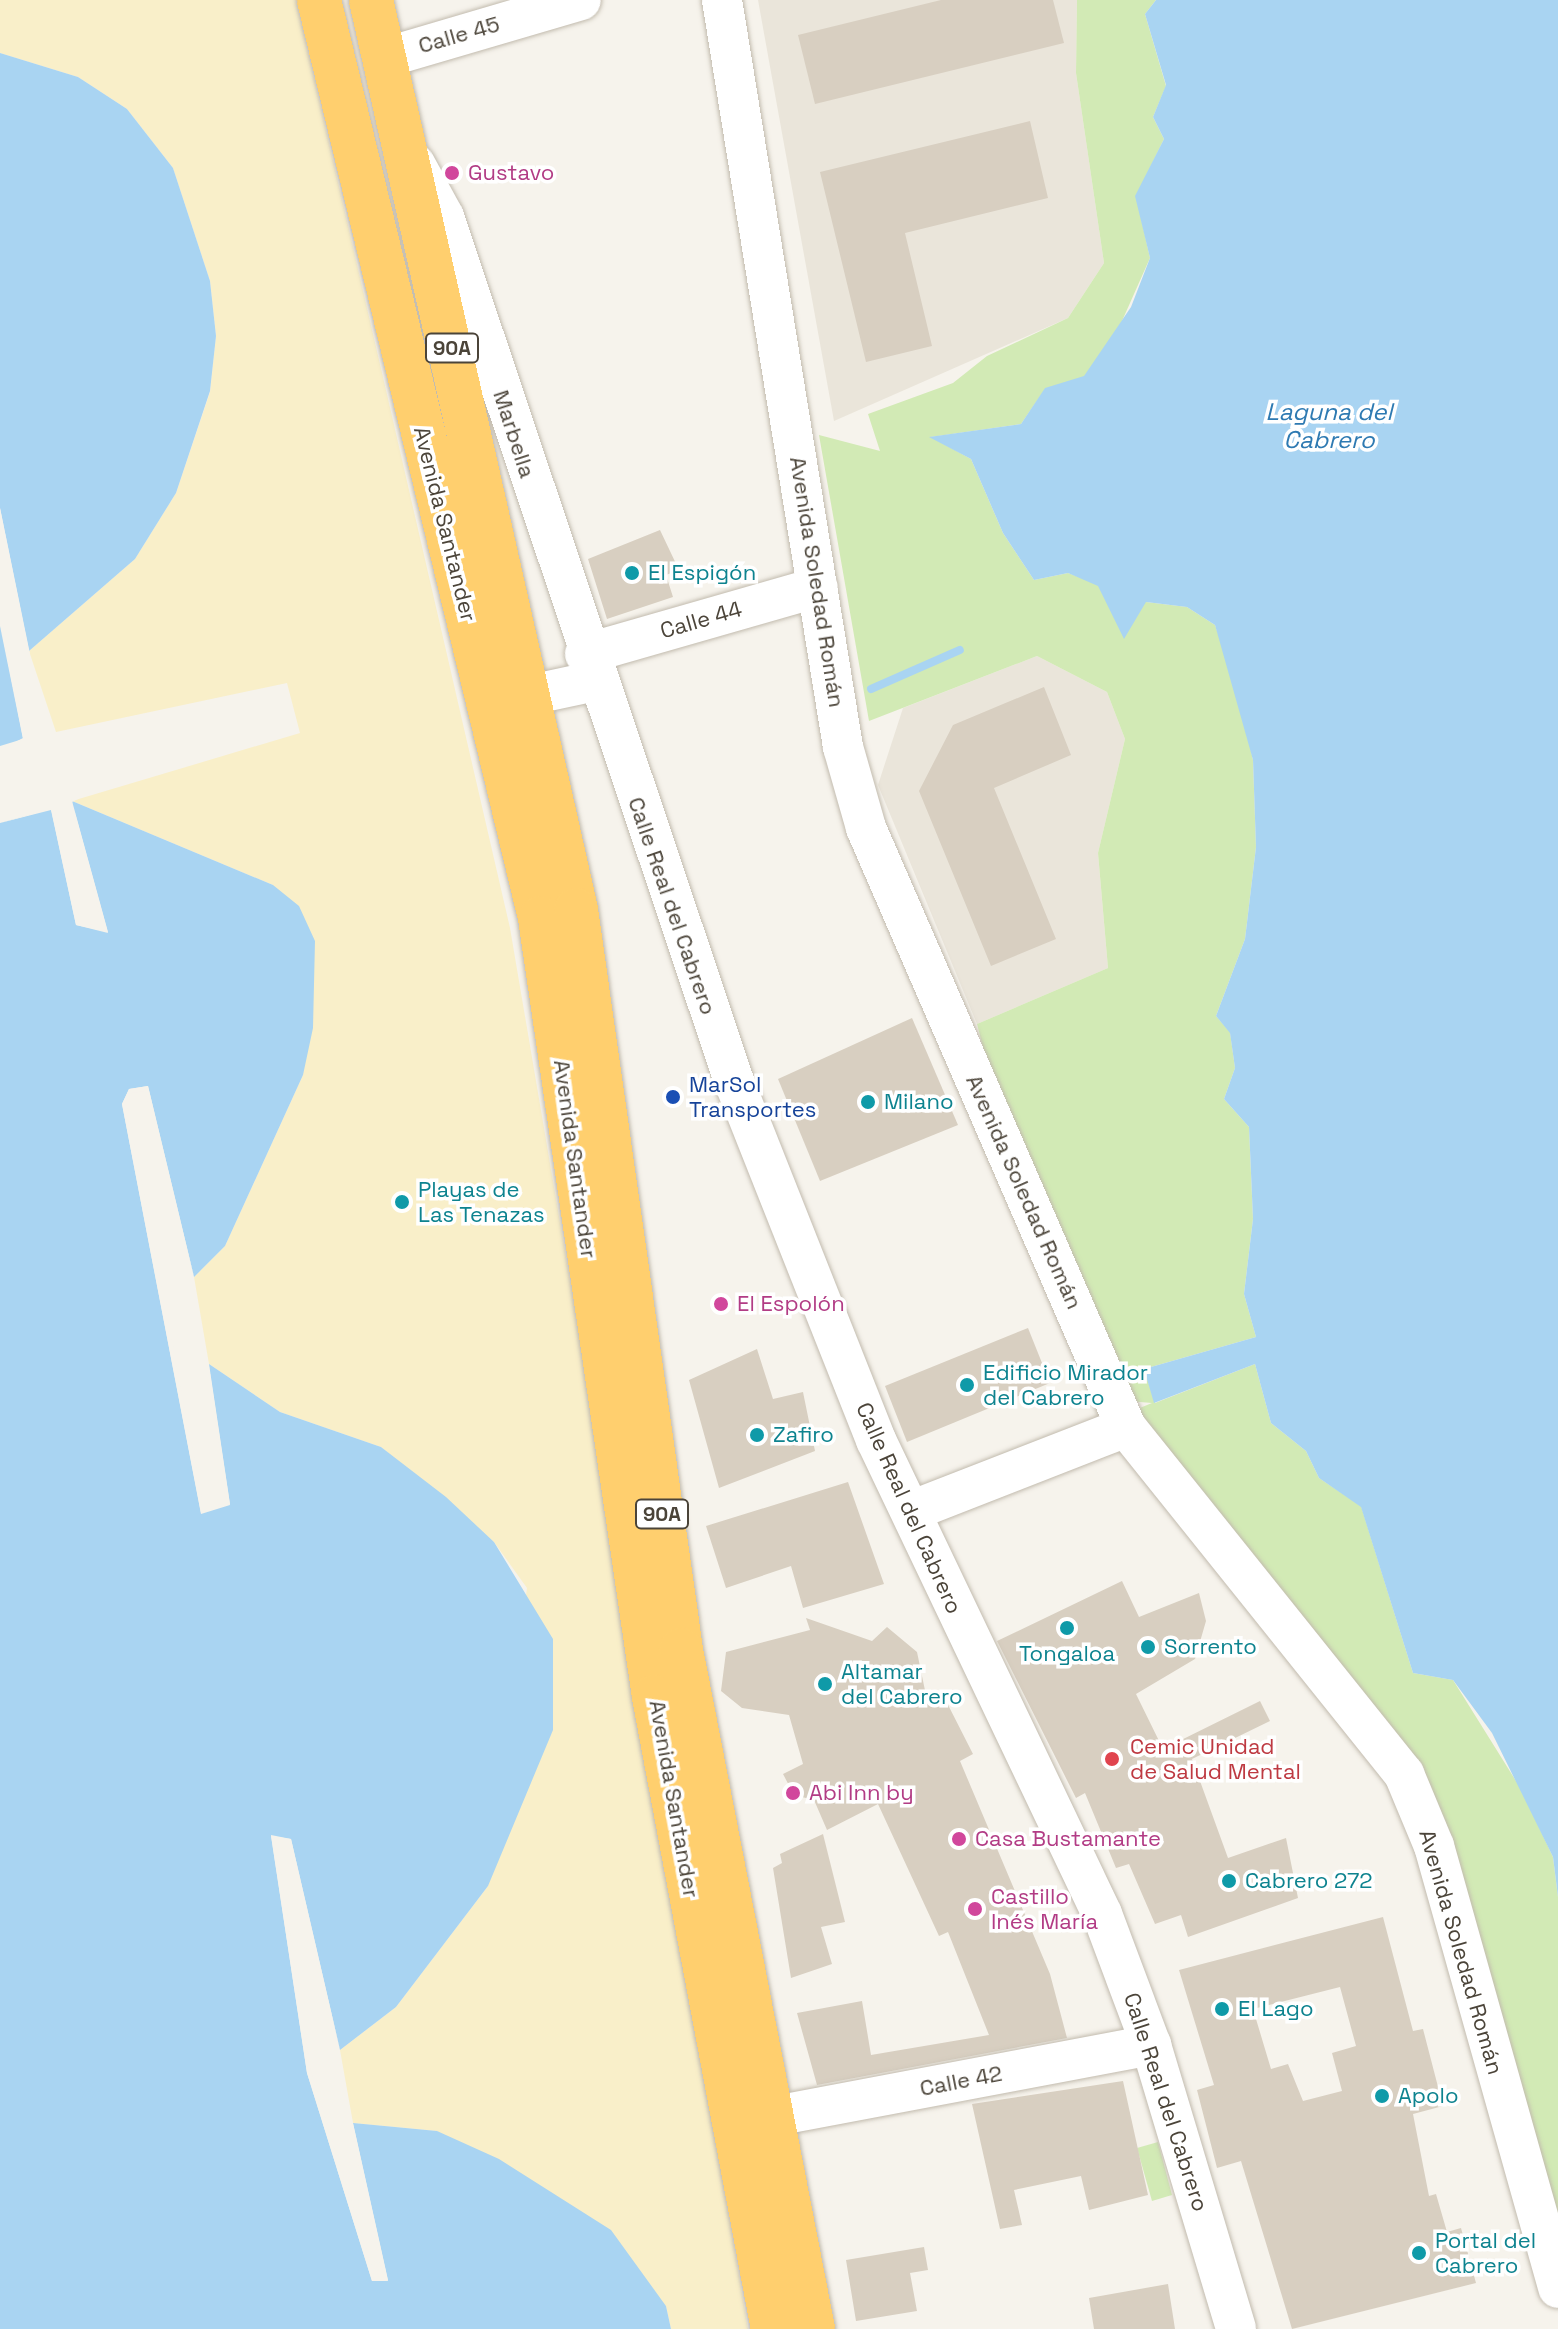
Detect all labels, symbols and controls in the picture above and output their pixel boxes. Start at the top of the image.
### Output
street label: Calle 45 [415,11,503,59]
place label: Gustavo [468,160,554,186]
marker: Gustavo [443,164,461,182]
road number: 90A [424,332,480,364]
street label: Marbella [487,387,541,481]
water label: Laguna del Cabrero [1266,398,1392,454]
street label: Avenida Santander [408,424,482,624]
street label: Avenida Soledad Román [784,455,850,709]
place label: El Espigón [648,560,756,586]
marker: El Espigón [623,564,641,582]
street label: Calle 44 [657,596,745,644]
street label: Calle Real del Cabrero [622,794,722,1018]
street label: Avenida Santander [548,1058,602,1260]
place label: MarSol Transportes [689,1071,816,1122]
street label: Avenida Soledad Román [960,1071,1088,1313]
marker: MarSol Transportes [664,1088,682,1106]
place label: Milano [884,1089,954,1115]
marker: Milano [859,1093,877,1111]
place label: Playas de Las Tenazas [418,1176,545,1228]
marker: Playas de Las Tenazas [393,1193,411,1211]
place label: El Espolón [737,1291,845,1317]
marker: El Espolón [712,1295,730,1313]
place label: Edificio Mirador del Cabrero [983,1359,1148,1410]
marker: Edificio Mirador del Cabrero [958,1376,976,1394]
street label: Calle Real del Cabrero [850,1398,968,1618]
place label: Zafiro [773,1422,834,1448]
marker: Zafiro [748,1426,766,1444]
road number: 90A [634,1498,690,1530]
marker: Tongaloa [1058,1619,1076,1637]
place label: Sorrento [1164,1634,1257,1660]
marker: Sorrento [1139,1638,1157,1656]
place label: Tongaloa [1019,1641,1115,1667]
place label: Altamar del Cabrero [841,1658,963,1710]
marker: Altamar del Cabrero [816,1675,834,1693]
street label: Avenida Santander [644,1698,704,1900]
place label: Cemic Unidad de Salud Mental [1130,1733,1301,1784]
marker: Cemic Unidad de Salud Mental [1101,1748,1123,1770]
place label: Abi Inn by [809,1780,914,1806]
marker: Abi Inn by [784,1784,802,1802]
place label: Casa Bustamante [975,1826,1161,1852]
street label: Avenida Soledad Román [1413,1826,1509,2078]
marker: Casa Bustamante [950,1830,968,1848]
place label: Cabrero 272 [1245,1868,1373,1894]
marker: Cabrero 272 [1220,1872,1238,1890]
place label: Castillo Inés María [991,1883,1098,1934]
marker: Castillo Inés María [966,1900,984,1918]
street label: Calle Real del Cabrero [1118,1989,1214,2215]
place label: El Lago [1238,1996,1314,2022]
marker: El Lago [1213,2000,1231,2018]
street label: Calle 42 [918,2060,1004,2102]
place label: Apolo [1398,2083,1459,2109]
marker: Apolo [1373,2087,1391,2105]
place label: Portal del Cabrero [1435,2227,1536,2278]
marker: Portal del Cabrero [1410,2244,1428,2262]

